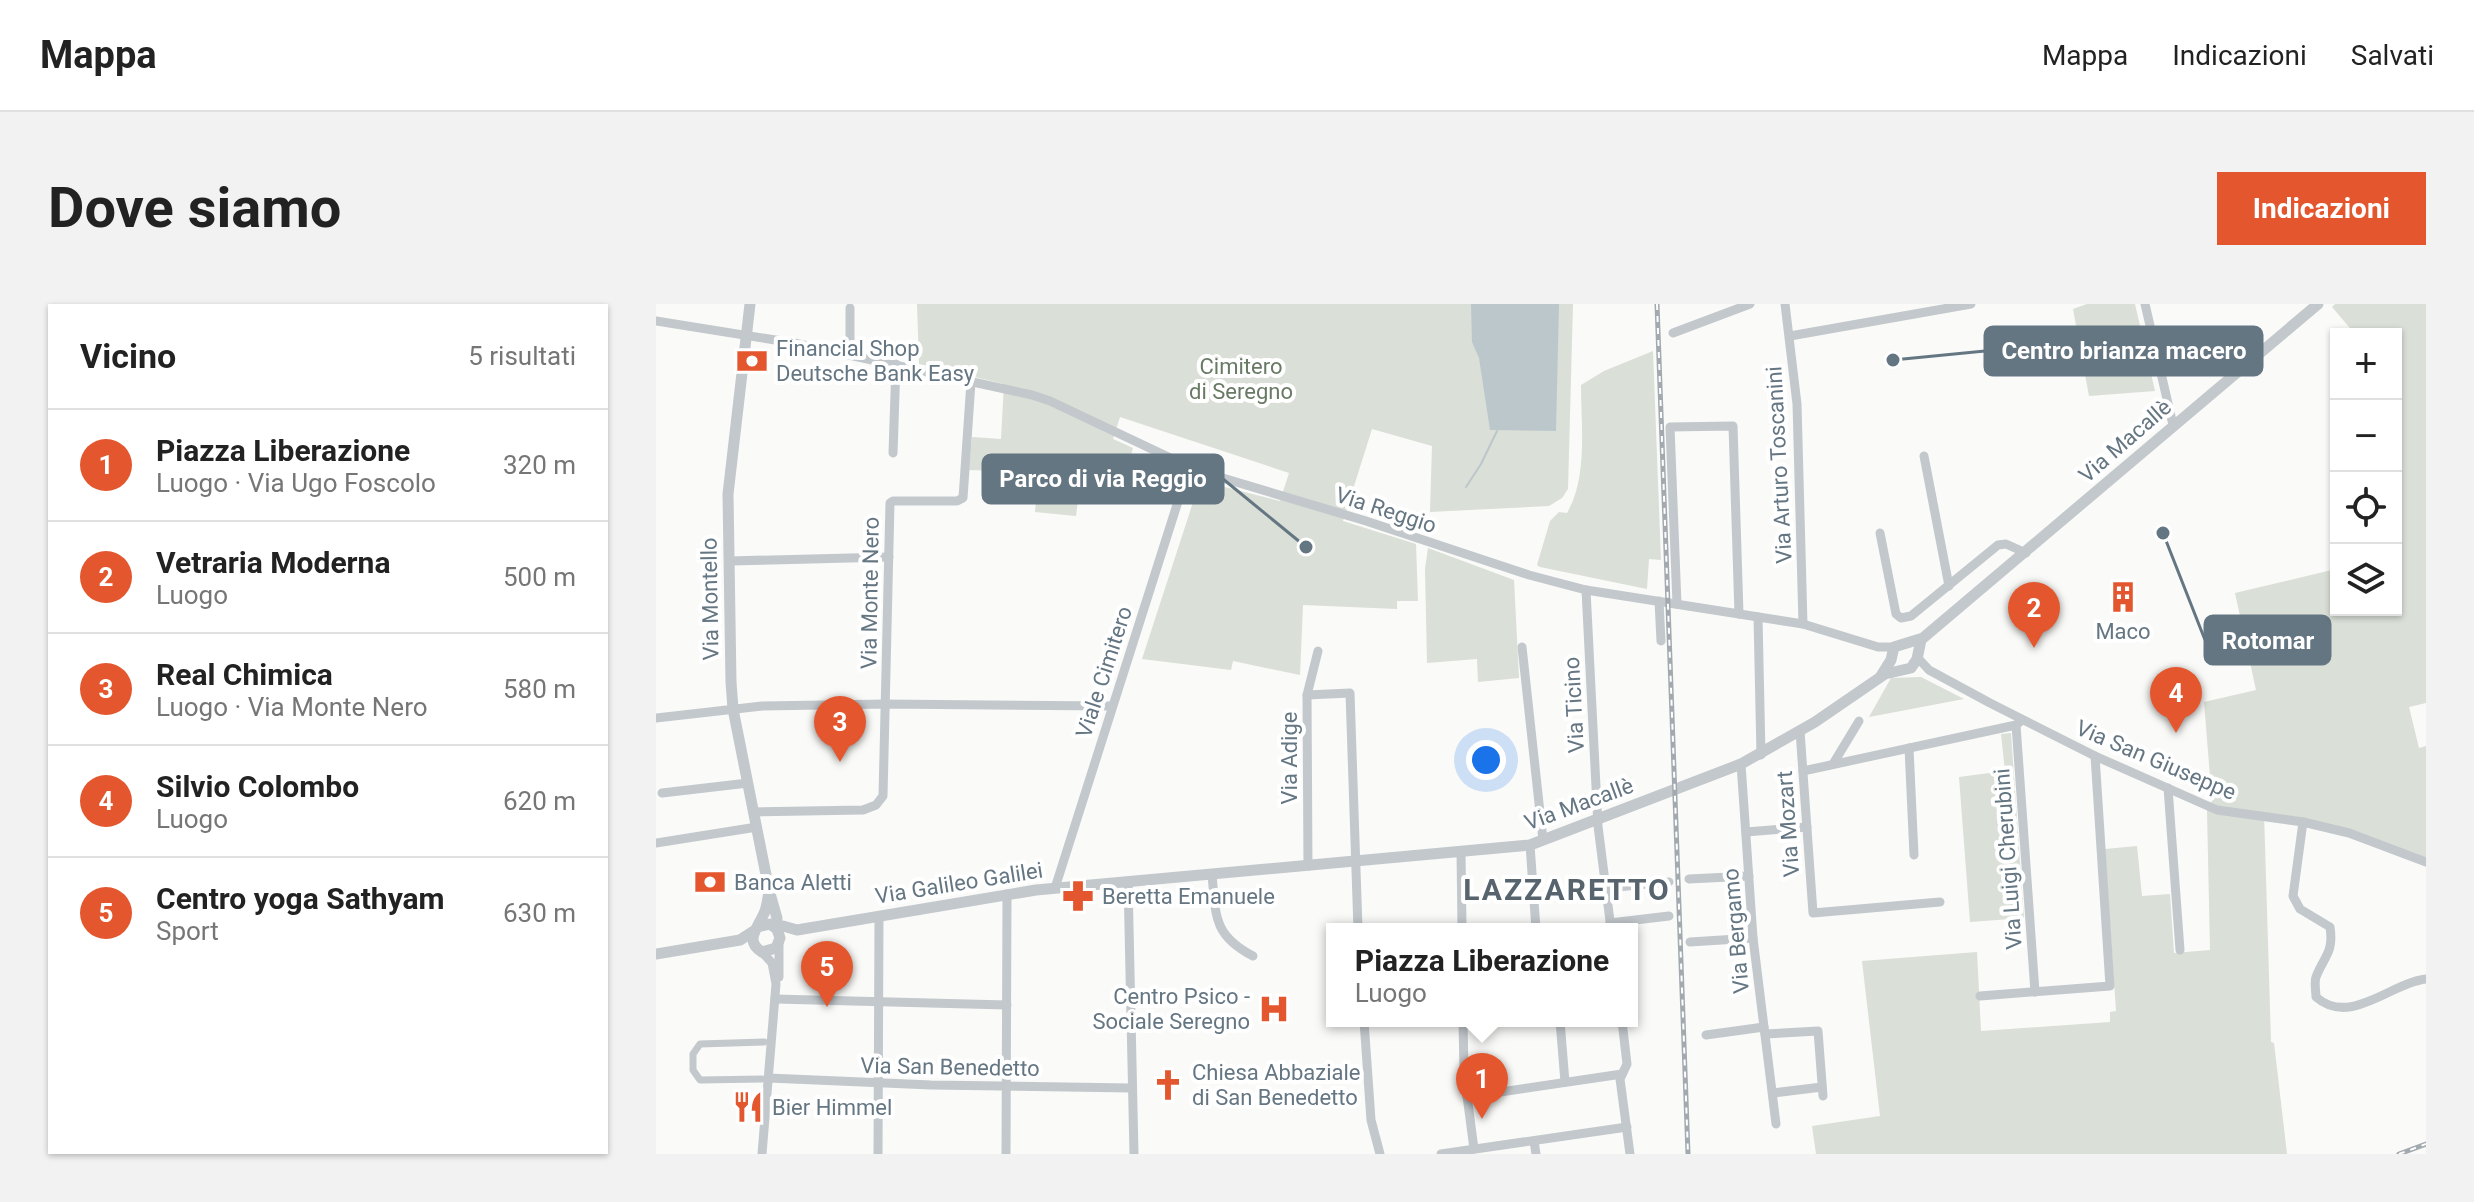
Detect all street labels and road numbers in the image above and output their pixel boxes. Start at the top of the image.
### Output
street label: Via Arturo Toscanini [1761,366,1797,564]
street label: Via Macallè [2074,394,2176,488]
street label: Via Reggio [1332,482,1440,538]
street label: Via Monte Nero [856,517,884,669]
street label: Via Montello [696,537,724,661]
street label: Viale Cimitero [1071,603,1137,741]
street label: Via Ticino [1559,656,1589,754]
street label: Via Adige [1277,712,1302,804]
street label: Via San Giuseppe [2072,715,2240,805]
street label: Via Luigi Cherubini [1989,768,2027,950]
street label: Via Mozart [1772,770,1804,878]
street label: Via Macallè [1521,773,1637,835]
street label: Via Galileo Galilei [873,857,1045,909]
street label: Via Bergamo [1718,867,1754,995]
street label: Via San Benedetto [860,1053,1040,1081]

